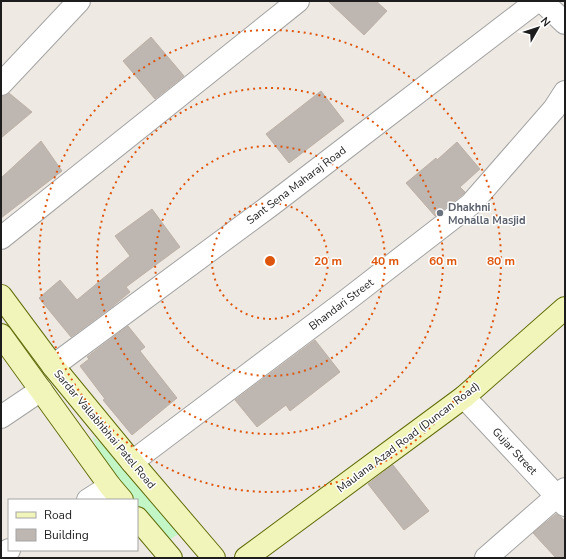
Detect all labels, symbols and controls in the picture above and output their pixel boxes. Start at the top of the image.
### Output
north arrow [518,8,558,48]
text: N [537,14,554,30]
street label: Sant Sena Maharaj Road [243,143,349,228]
place label: Dhakhni Mohalla Masjid [448,200,526,228]
marker: Dhakhni Mohalla Masjid [435,208,445,218]
text: 20 m [314,253,342,269]
text: 40 m [371,253,399,269]
text: 60 m [429,253,457,269]
text: 80 m [487,253,515,269]
centre of rings [263,254,277,268]
street label: Bhandari Street [306,275,377,334]
street label: Sardar Vallabhbhai Patel Road [50,367,159,492]
street label: Maulana Azad Road (Duncan Road) [334,379,483,496]
street label: Gujar Street [489,425,540,478]
legend [8,499,138,551]
text: Road [44,507,72,523]
text: Building [44,527,89,543]

